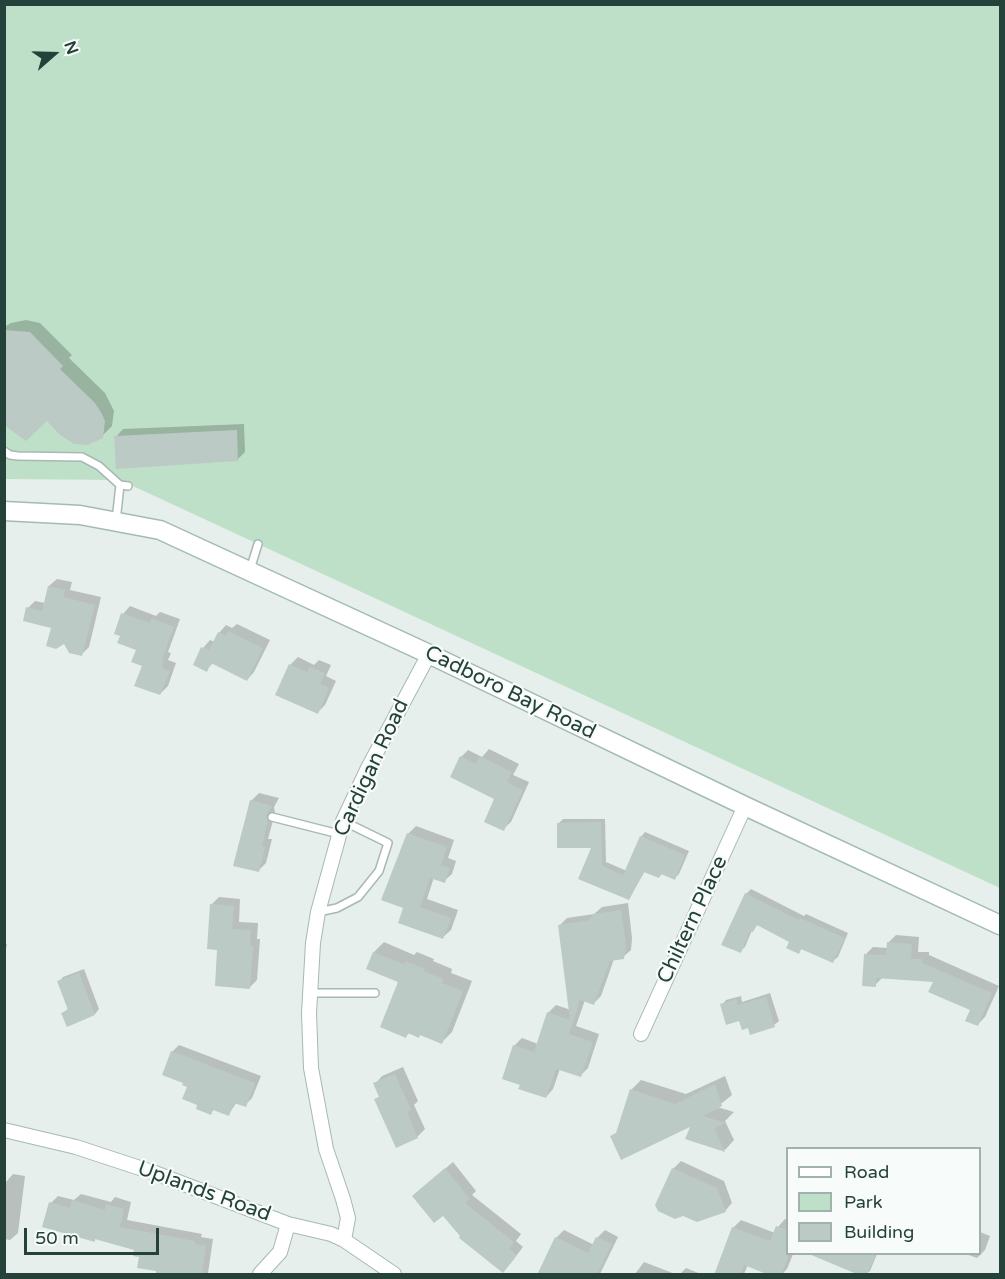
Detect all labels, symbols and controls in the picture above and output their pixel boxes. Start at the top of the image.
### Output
north arrow [24,24,84,84]
text: N [59,38,83,57]
street label: Cadboro Bay Road [420,641,600,745]
street label: Cardigan Road [329,695,415,841]
street label: Chiltern Place [652,852,734,988]
legend [786,1147,981,1255]
street label: Uplands Road [134,1156,274,1228]
text: Road [844,1161,889,1183]
text: Park [844,1191,882,1213]
scale bar [27,1216,162,1254]
text: Building [844,1221,914,1243]
text: 50 m [35,1227,79,1249]

